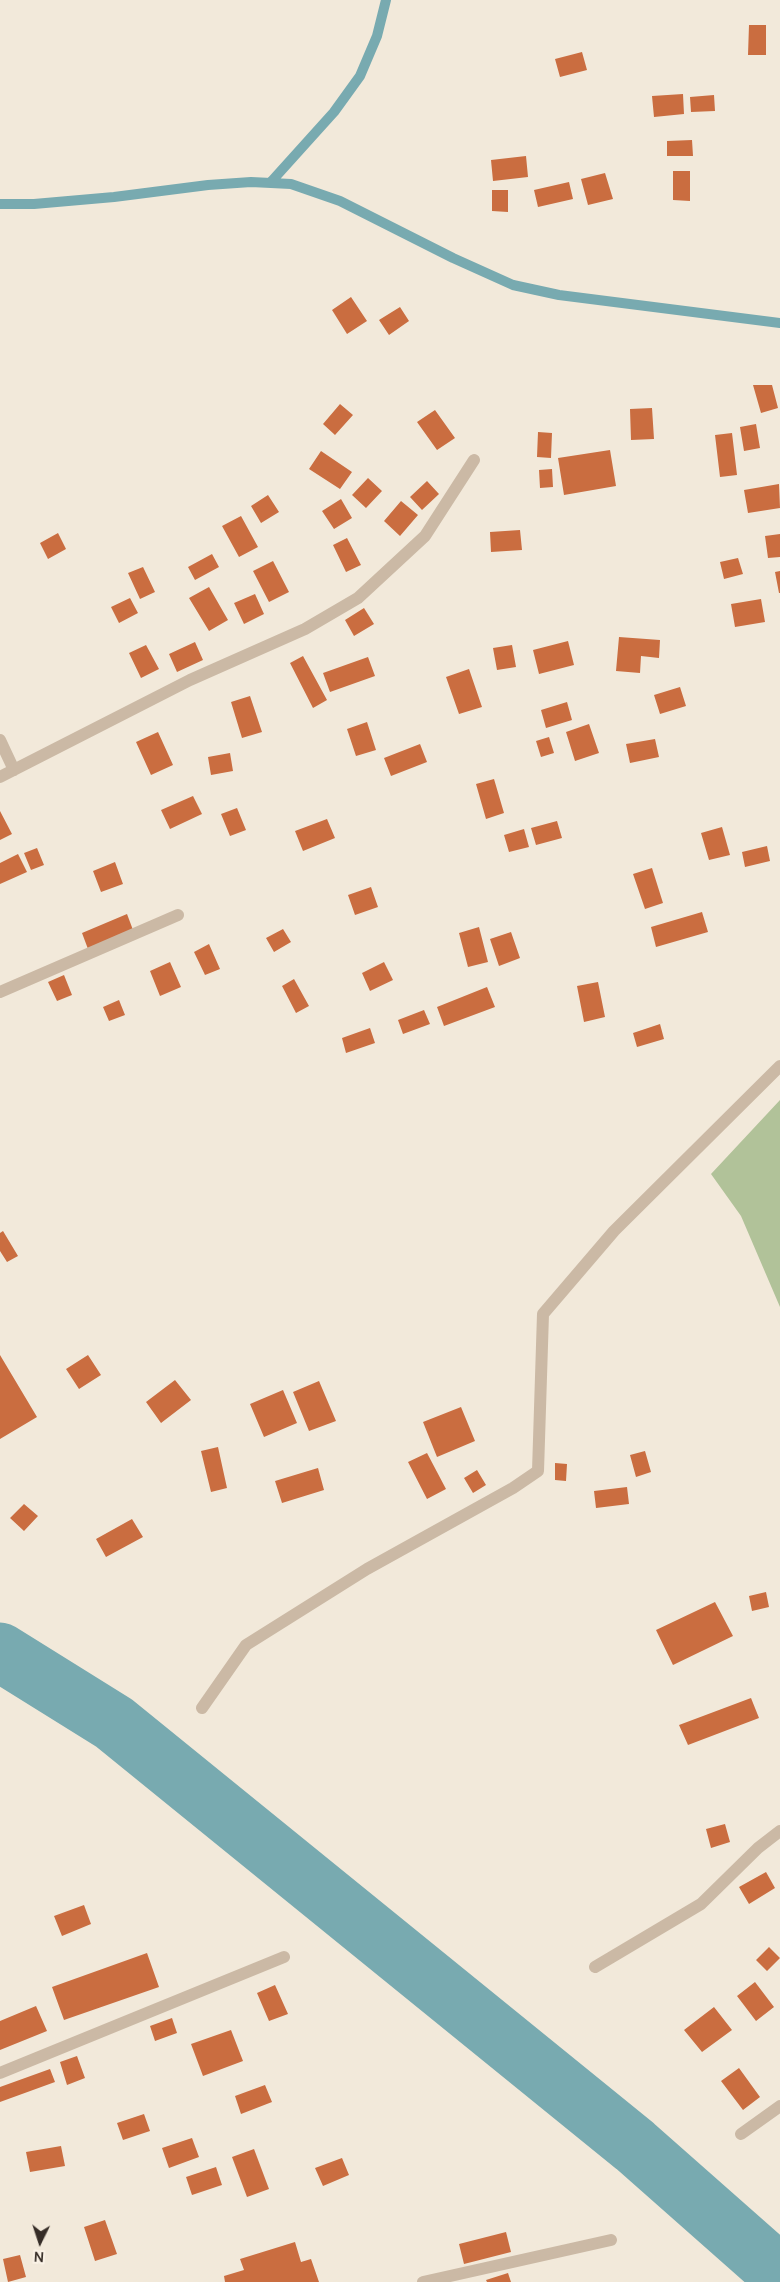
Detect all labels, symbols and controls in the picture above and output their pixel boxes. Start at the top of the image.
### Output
north arrow [15,2217,65,2267]
text: N [33,2248,45,2267]

